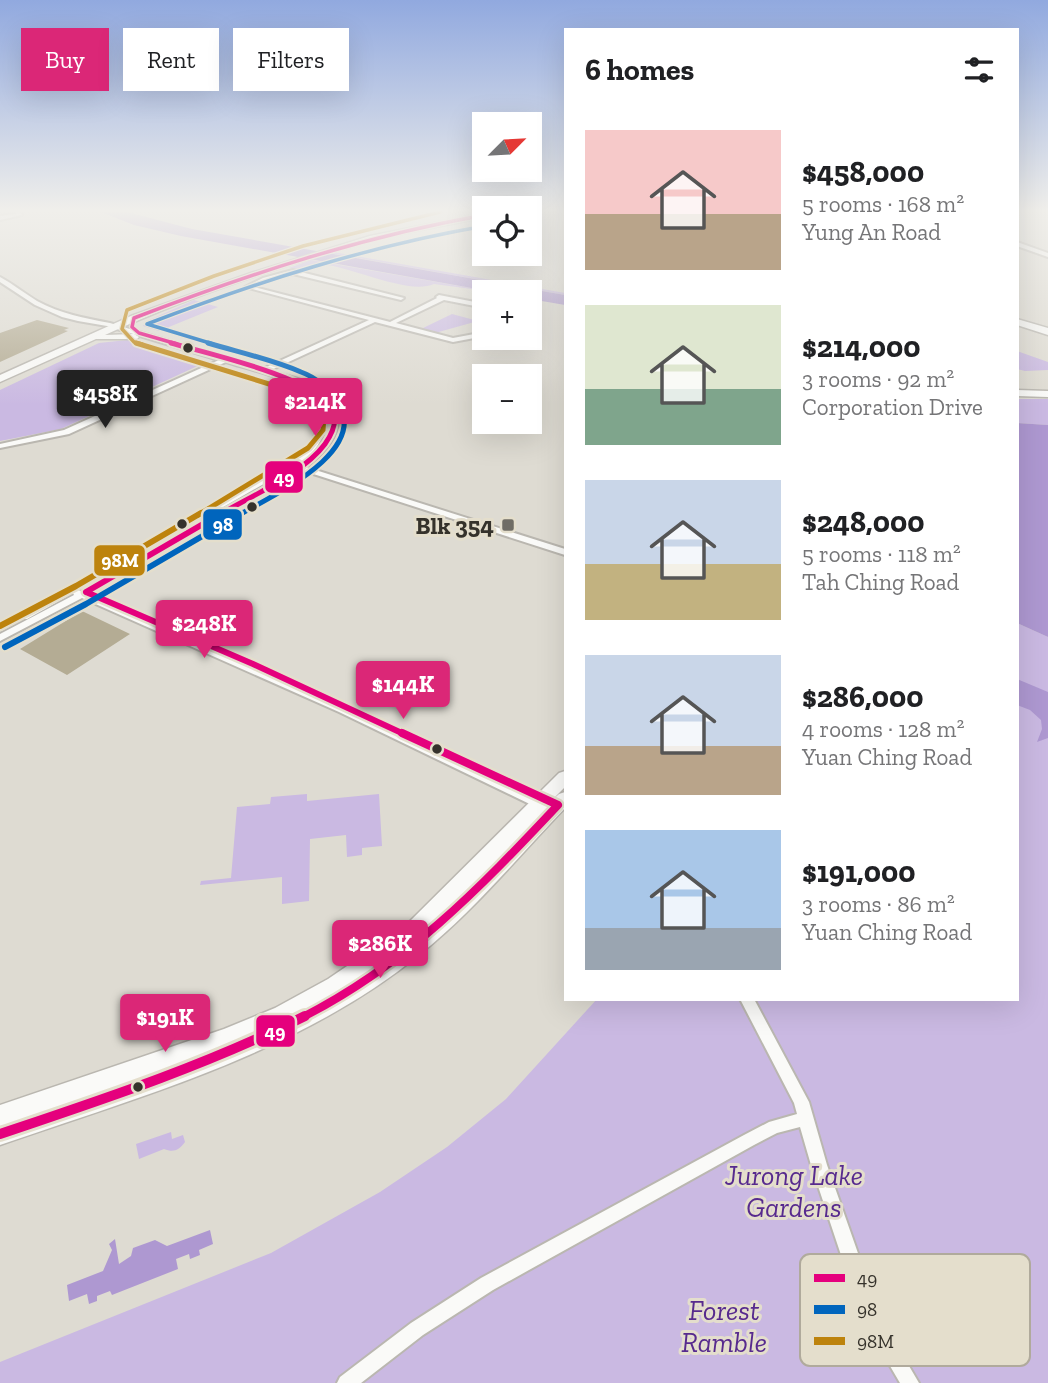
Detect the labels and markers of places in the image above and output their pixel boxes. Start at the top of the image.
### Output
unlabelled marker [181,341,195,355]
pin: $458K [56,370,154,430]
pin: $214K [266,378,364,438]
unlabelled marker [245,500,259,514]
place label: Blk 354 [415,511,494,540]
unlabelled marker [175,517,189,531]
marker: Blk 354 [500,517,516,533]
pin: $248K [155,600,253,660]
pin: $144K [354,662,452,721]
unlabelled marker [430,742,444,756]
pin: $286K [331,920,429,980]
pin: $191K [116,995,214,1054]
unlabelled marker [131,1080,145,1094]

